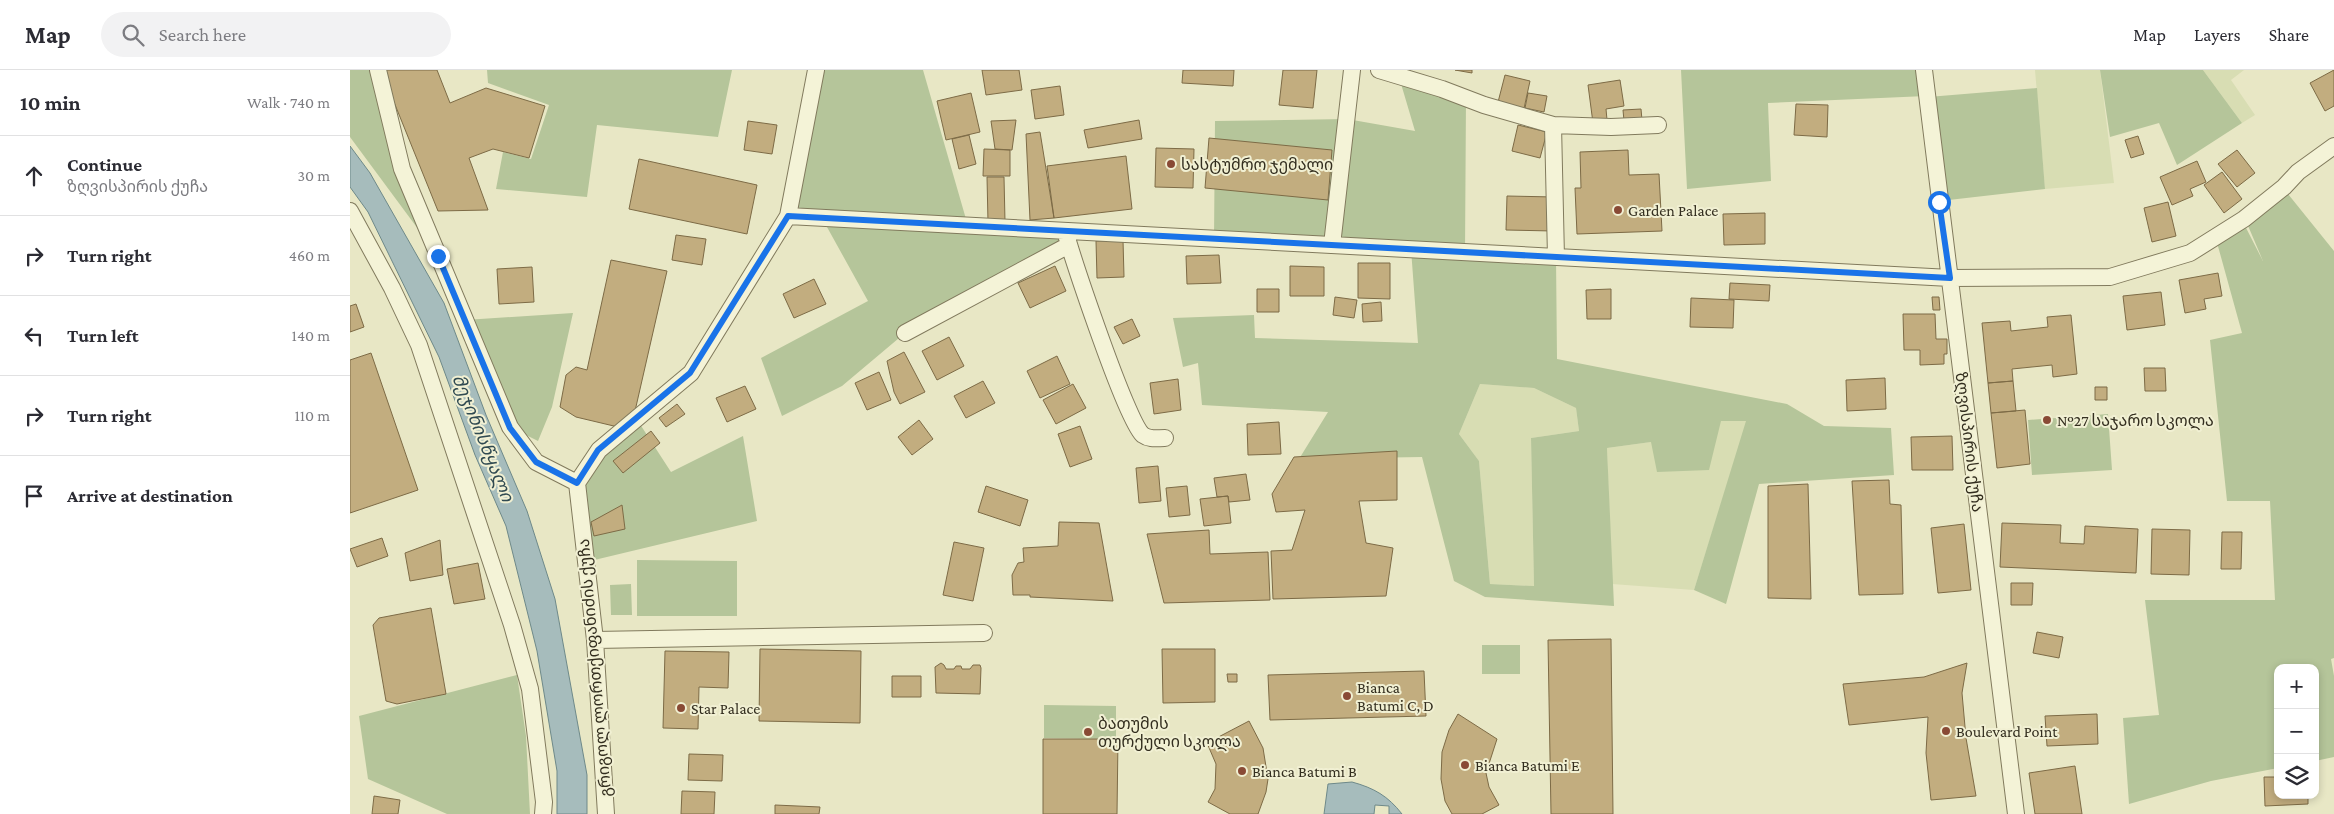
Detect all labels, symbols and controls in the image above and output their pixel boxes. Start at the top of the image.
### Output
search box [101,12,451,57]
text: Map [25,21,71,48]
icon: search [119,21,147,49]
text: Search here [159,24,246,45]
text: Map [2133,25,2166,45]
text: Layers [2194,25,2241,45]
text: Share [2269,25,2309,45]
text: 10 min [20,91,81,115]
text: Walk · 740 m [247,94,330,111]
text: Continue [67,154,142,175]
place label: სასტუმრო ჯემალი [1181,156,1333,175]
marker: სასტუმრო ჯემალი [1165,158,1177,170]
icon: ahead [20,162,48,190]
text: 30 m [298,167,330,184]
text: ზღვისპირის ქუჩა [67,178,208,195]
route start [1928,191,1951,214]
place label: Garden Palace [1628,202,1718,219]
marker: Garden Palace [1612,204,1624,216]
icon: right [20,242,48,270]
text: Turn right [67,245,152,266]
route end [427,245,450,268]
text: 460 m [289,247,330,264]
icon: left [20,322,48,350]
text: Turn left [67,325,139,346]
text: 140 m [292,327,330,344]
street label: ზღვისპირის ქუჩა [1951,371,1987,513]
water label: მეჯინისწყალი [447,372,518,505]
icon: right [20,402,48,430]
text: Turn right [67,405,152,426]
text: 110 m [294,407,330,424]
place label: №27 საჯარო სკოლა [2057,412,2214,431]
marker: №27 საჯარო სკოლა [2041,414,2053,426]
icon: arrive [20,482,48,510]
text: Arrive at destination [67,485,233,506]
street label: გრიგოლ ლორთქიფანიძის ქუჩა [575,538,616,798]
map controls [2274,664,2319,799]
button: + [2274,664,2319,709]
place label: Bianca Batumi C, D [1357,679,1434,714]
marker: Bianca Batumi C, D [1341,690,1353,702]
place label: Star Palace [691,700,760,717]
marker: Star Palace [675,702,687,714]
button: − [2274,709,2319,754]
place label: ბათუმის თურქული სკოლა [1098,715,1241,752]
place label: Boulevard Point [1956,723,2058,740]
marker: Boulevard Point [1940,725,1952,737]
marker: ბათუმის თურქული სკოლა [1082,726,1094,738]
button: layers [2274,754,2319,799]
place label: Bianca Batumi E [1475,757,1580,774]
marker: Bianca Batumi E [1459,759,1471,771]
place label: Bianca Batumi B [1252,763,1357,780]
marker: Bianca Batumi B [1236,765,1248,777]

